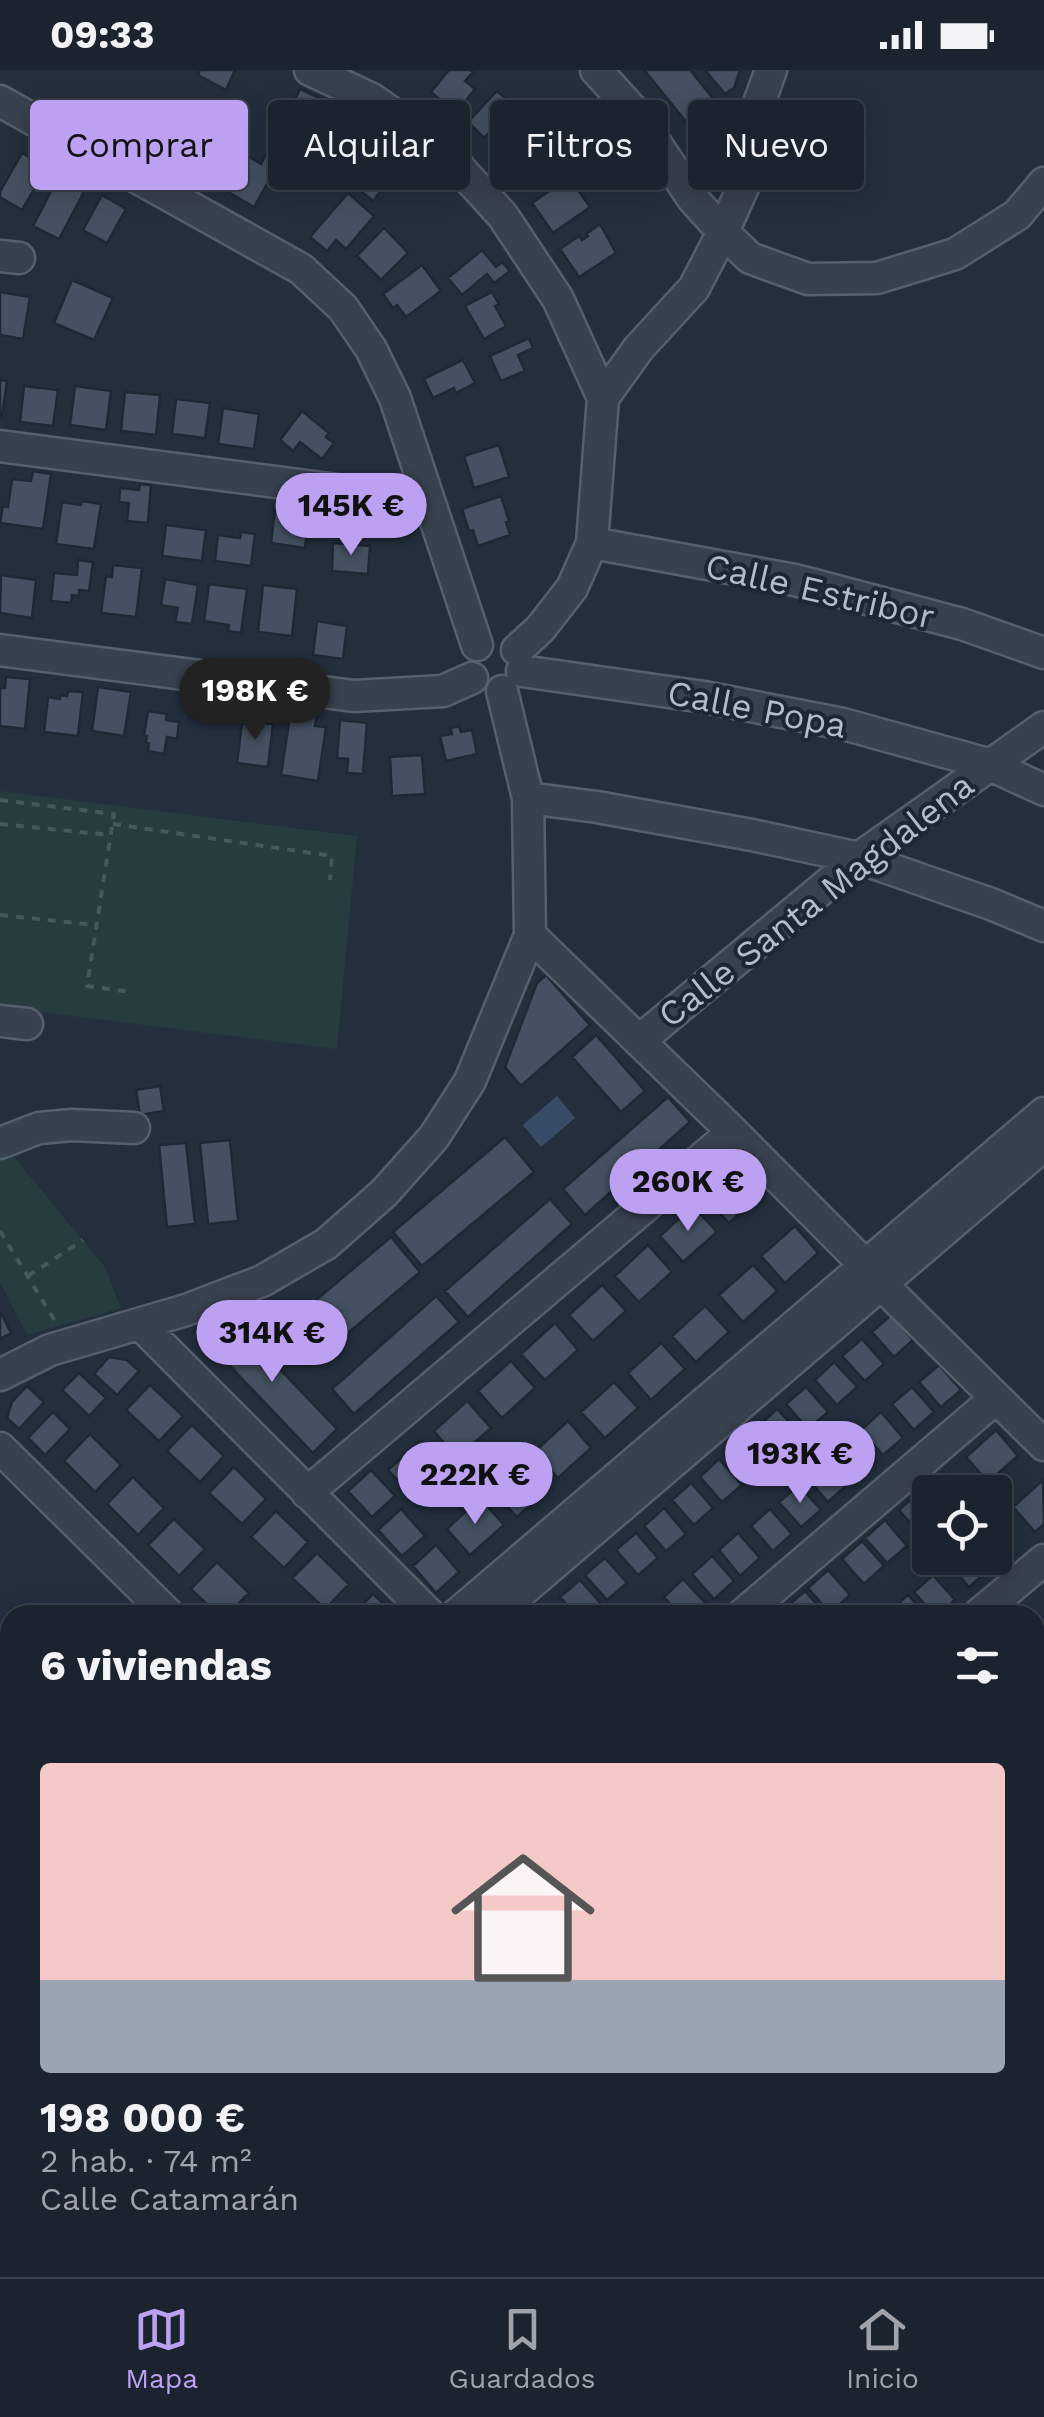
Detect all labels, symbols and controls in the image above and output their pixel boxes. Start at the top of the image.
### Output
text: 09:33 [50,13,154,57]
chip: Comprar [30,100,248,190]
chip: Alquilar [268,100,470,190]
chip: Filtros [490,100,668,190]
chip: Nuevo [688,100,864,190]
pin: 145K € [270,473,432,558]
text: 145K € [298,486,404,524]
street label: Calle Estribor [701,544,939,638]
pin: 198K € [174,658,336,743]
text: 198K € [201,671,309,709]
street label: Calle Popa [664,671,850,747]
street label: Calle Santa Magdalena [650,764,982,1036]
pin: 260K € [607,1149,769,1234]
text: 260K € [631,1162,745,1200]
pin: 314K € [191,1300,353,1385]
text: 314K € [218,1313,326,1351]
pin: 193K € [719,1421,881,1506]
text: 193K € [747,1434,853,1472]
pin: 222K € [394,1442,556,1527]
text: 222K € [420,1455,530,1493]
map controls [912,1475,1012,1575]
button: locate [912,1475,1012,1575]
icon: filters [950,1638,1005,1693]
text: 6 viviendas [40,1641,272,1690]
icon: home [433,1828,613,2008]
text: 198 000 € [40,2093,245,2142]
text: 2 hab. · 74 m² [40,2142,252,2180]
text: Calle Catamarán [40,2180,299,2218]
tab: Mapa [125,2302,198,2395]
tab: Guardados [449,2302,596,2395]
tab: Inicio [846,2302,919,2395]

